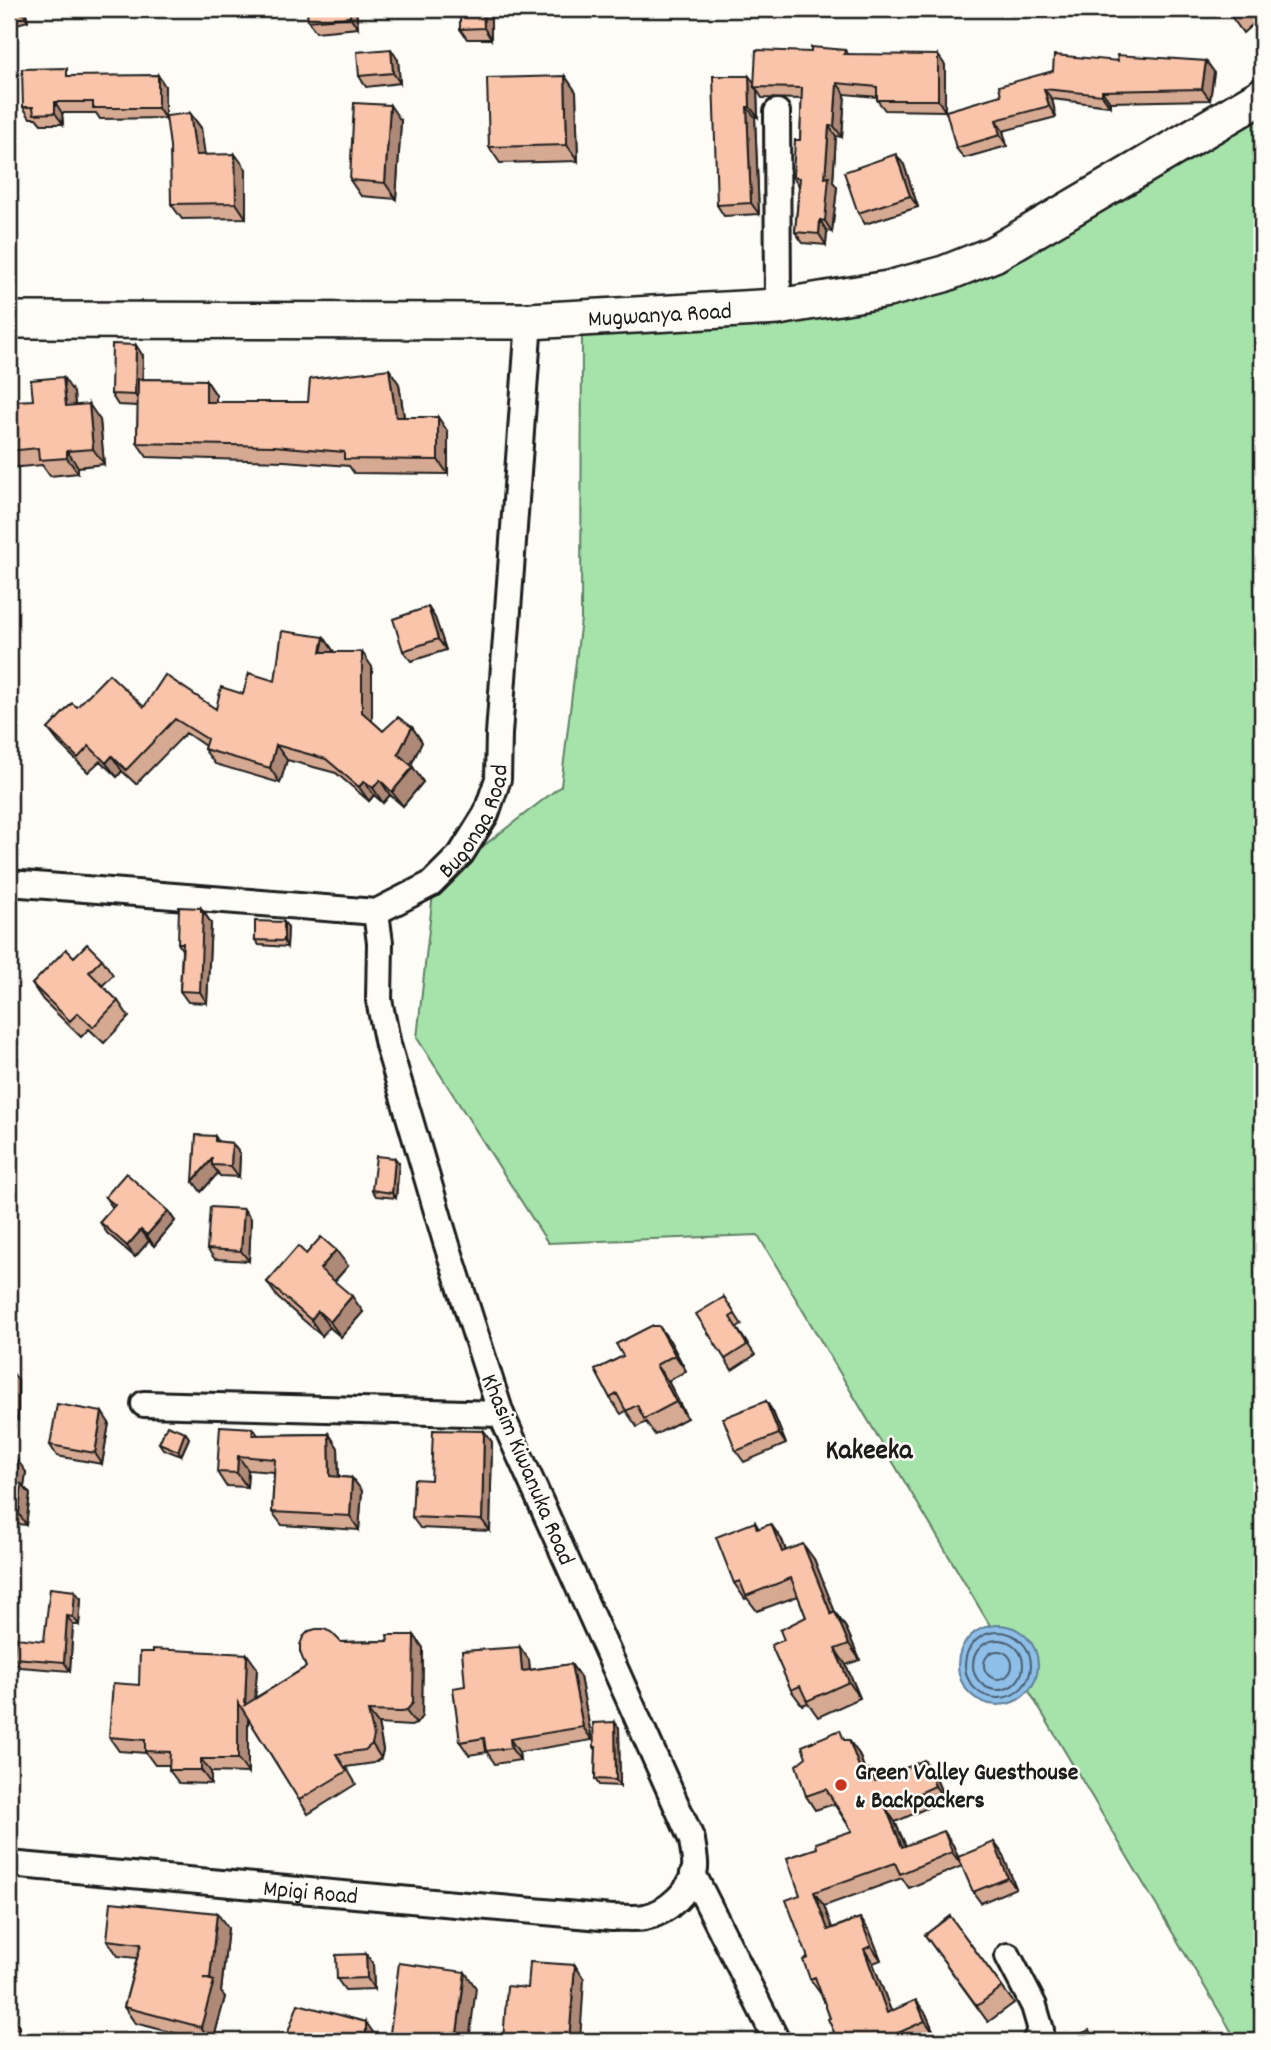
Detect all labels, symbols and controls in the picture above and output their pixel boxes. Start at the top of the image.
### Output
street label: Mugwanya Road [587,296,733,338]
street label: Bugonga Road [432,764,518,888]
street label: Khasim Kiwanuka Road [471,1369,582,1571]
district label: Kakeeka [826,1433,913,1473]
place label: Green Valley Guesthouse & Backpackers [855,1757,1079,1819]
marker: Green Valley Guesthouse & Backpackers [833,1777,849,1793]
street label: Mpigi Road [262,1873,359,1915]

